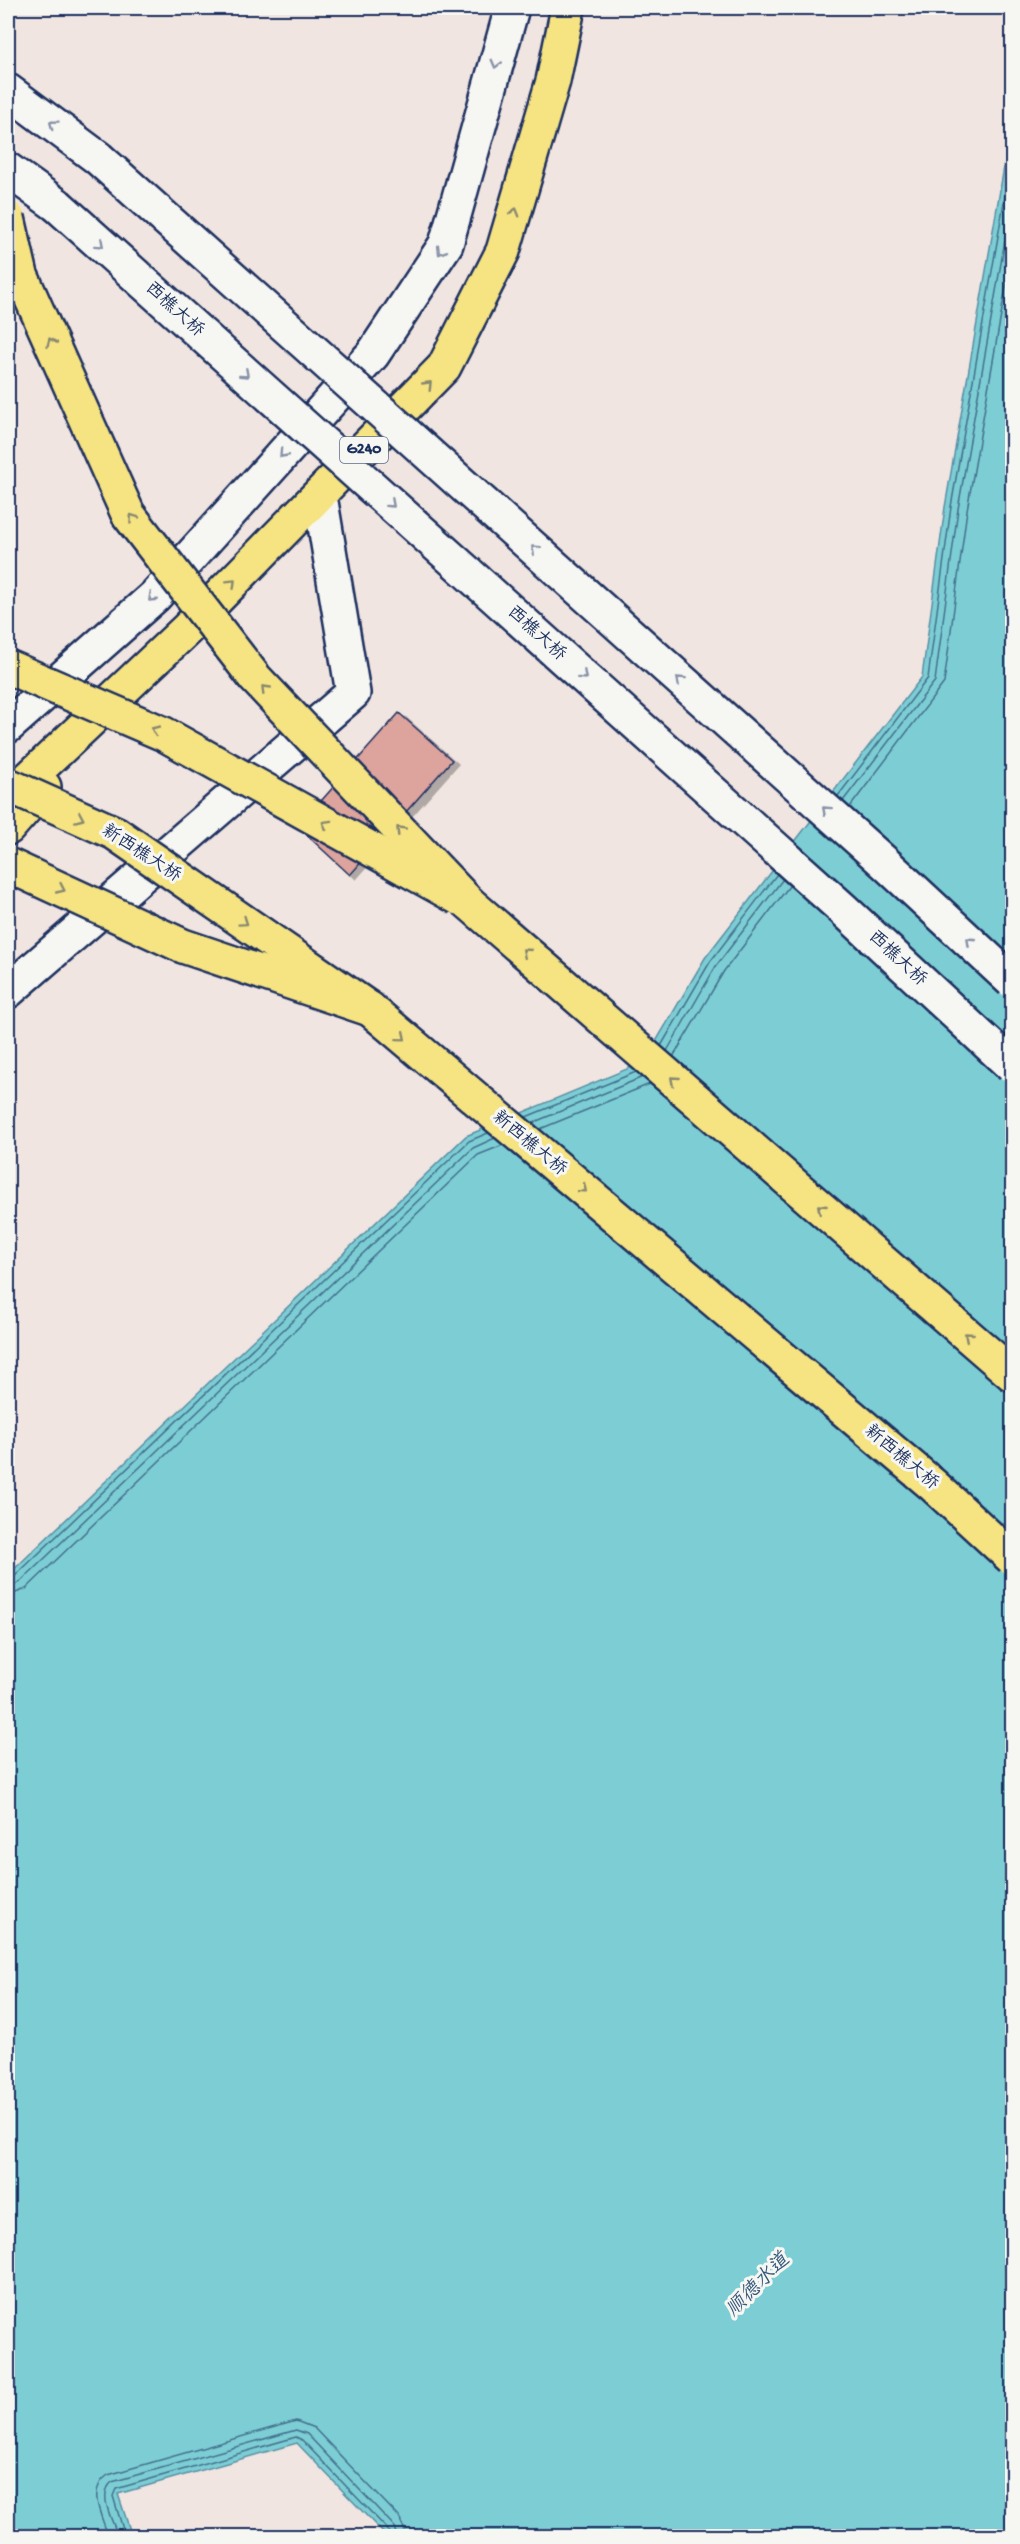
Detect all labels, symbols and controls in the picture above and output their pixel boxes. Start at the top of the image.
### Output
one-way arrow [491,58,503,69]
one-way arrow [49,121,60,132]
one-way arrow [508,207,520,218]
one-way arrow [93,237,104,248]
one-way arrow [438,244,449,255]
street label: 西樵大桥 [140,277,208,342]
one-way arrow [46,337,58,348]
one-way arrow [239,367,249,378]
one-way arrow [420,381,431,392]
road number: G240 [340,437,388,463]
one-way arrow [279,447,290,457]
one-way arrow [384,497,395,508]
one-way arrow [129,514,140,525]
one-way arrow [531,545,542,556]
one-way arrow [225,580,236,591]
one-way arrow [149,591,159,602]
street label: 西樵大桥 [502,601,570,666]
one-way arrow [576,669,587,680]
one-way arrow [677,676,687,687]
one-way arrow [261,685,272,695]
one-way arrow [150,725,161,737]
one-way arrow [822,806,832,817]
one-way arrow [74,810,85,822]
street label: 新西樵大桥 [98,820,185,887]
one-way arrow [322,820,332,831]
one-way arrow [396,826,407,837]
one-way arrow [54,881,65,893]
one-way arrow [237,915,248,926]
street label: 西樵大桥 [864,926,931,991]
one-way arrow [966,937,976,948]
one-way arrow [522,949,533,960]
one-way arrow [395,1029,406,1040]
one-way arrow [670,1076,681,1087]
street label: 新西樵大桥 [488,1106,571,1181]
one-way arrow [576,1182,587,1193]
one-way arrow [817,1204,828,1215]
one-way arrow [964,1332,975,1343]
street label: 新西樵大桥 [860,1420,943,1495]
water label: 顺德水道 [721,2247,797,2322]

